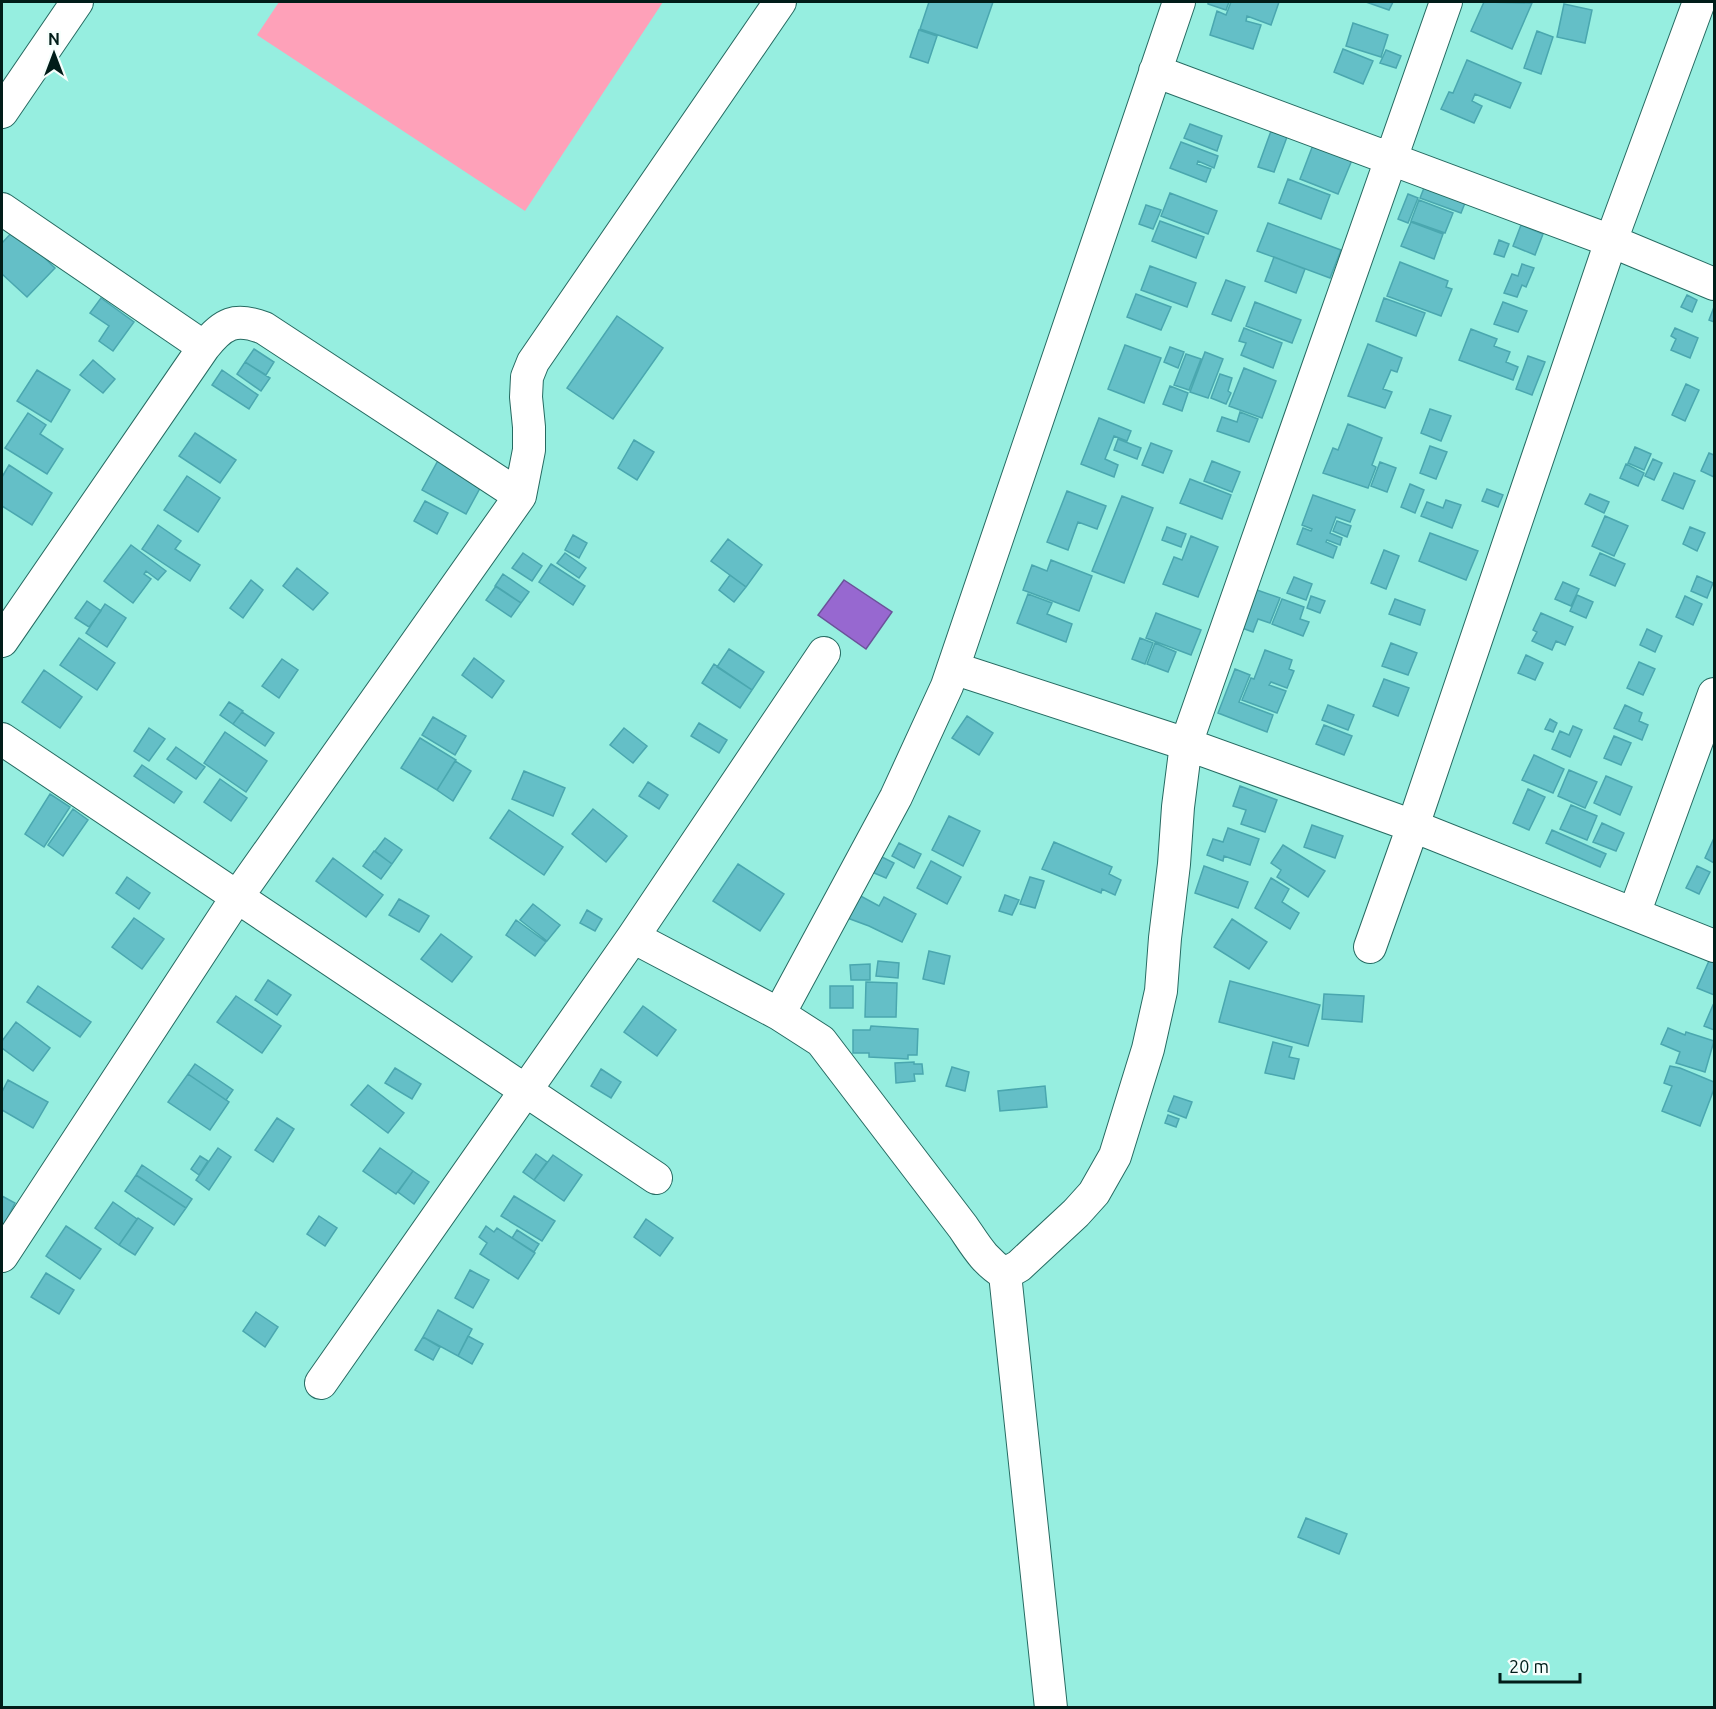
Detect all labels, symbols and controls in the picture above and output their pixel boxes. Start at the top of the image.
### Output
north arrow [24,24,84,84]
text: N [48,30,60,48]
scale bar [1500,1646,1580,1684]
text: 20 m [1509,1656,1549,1676]

